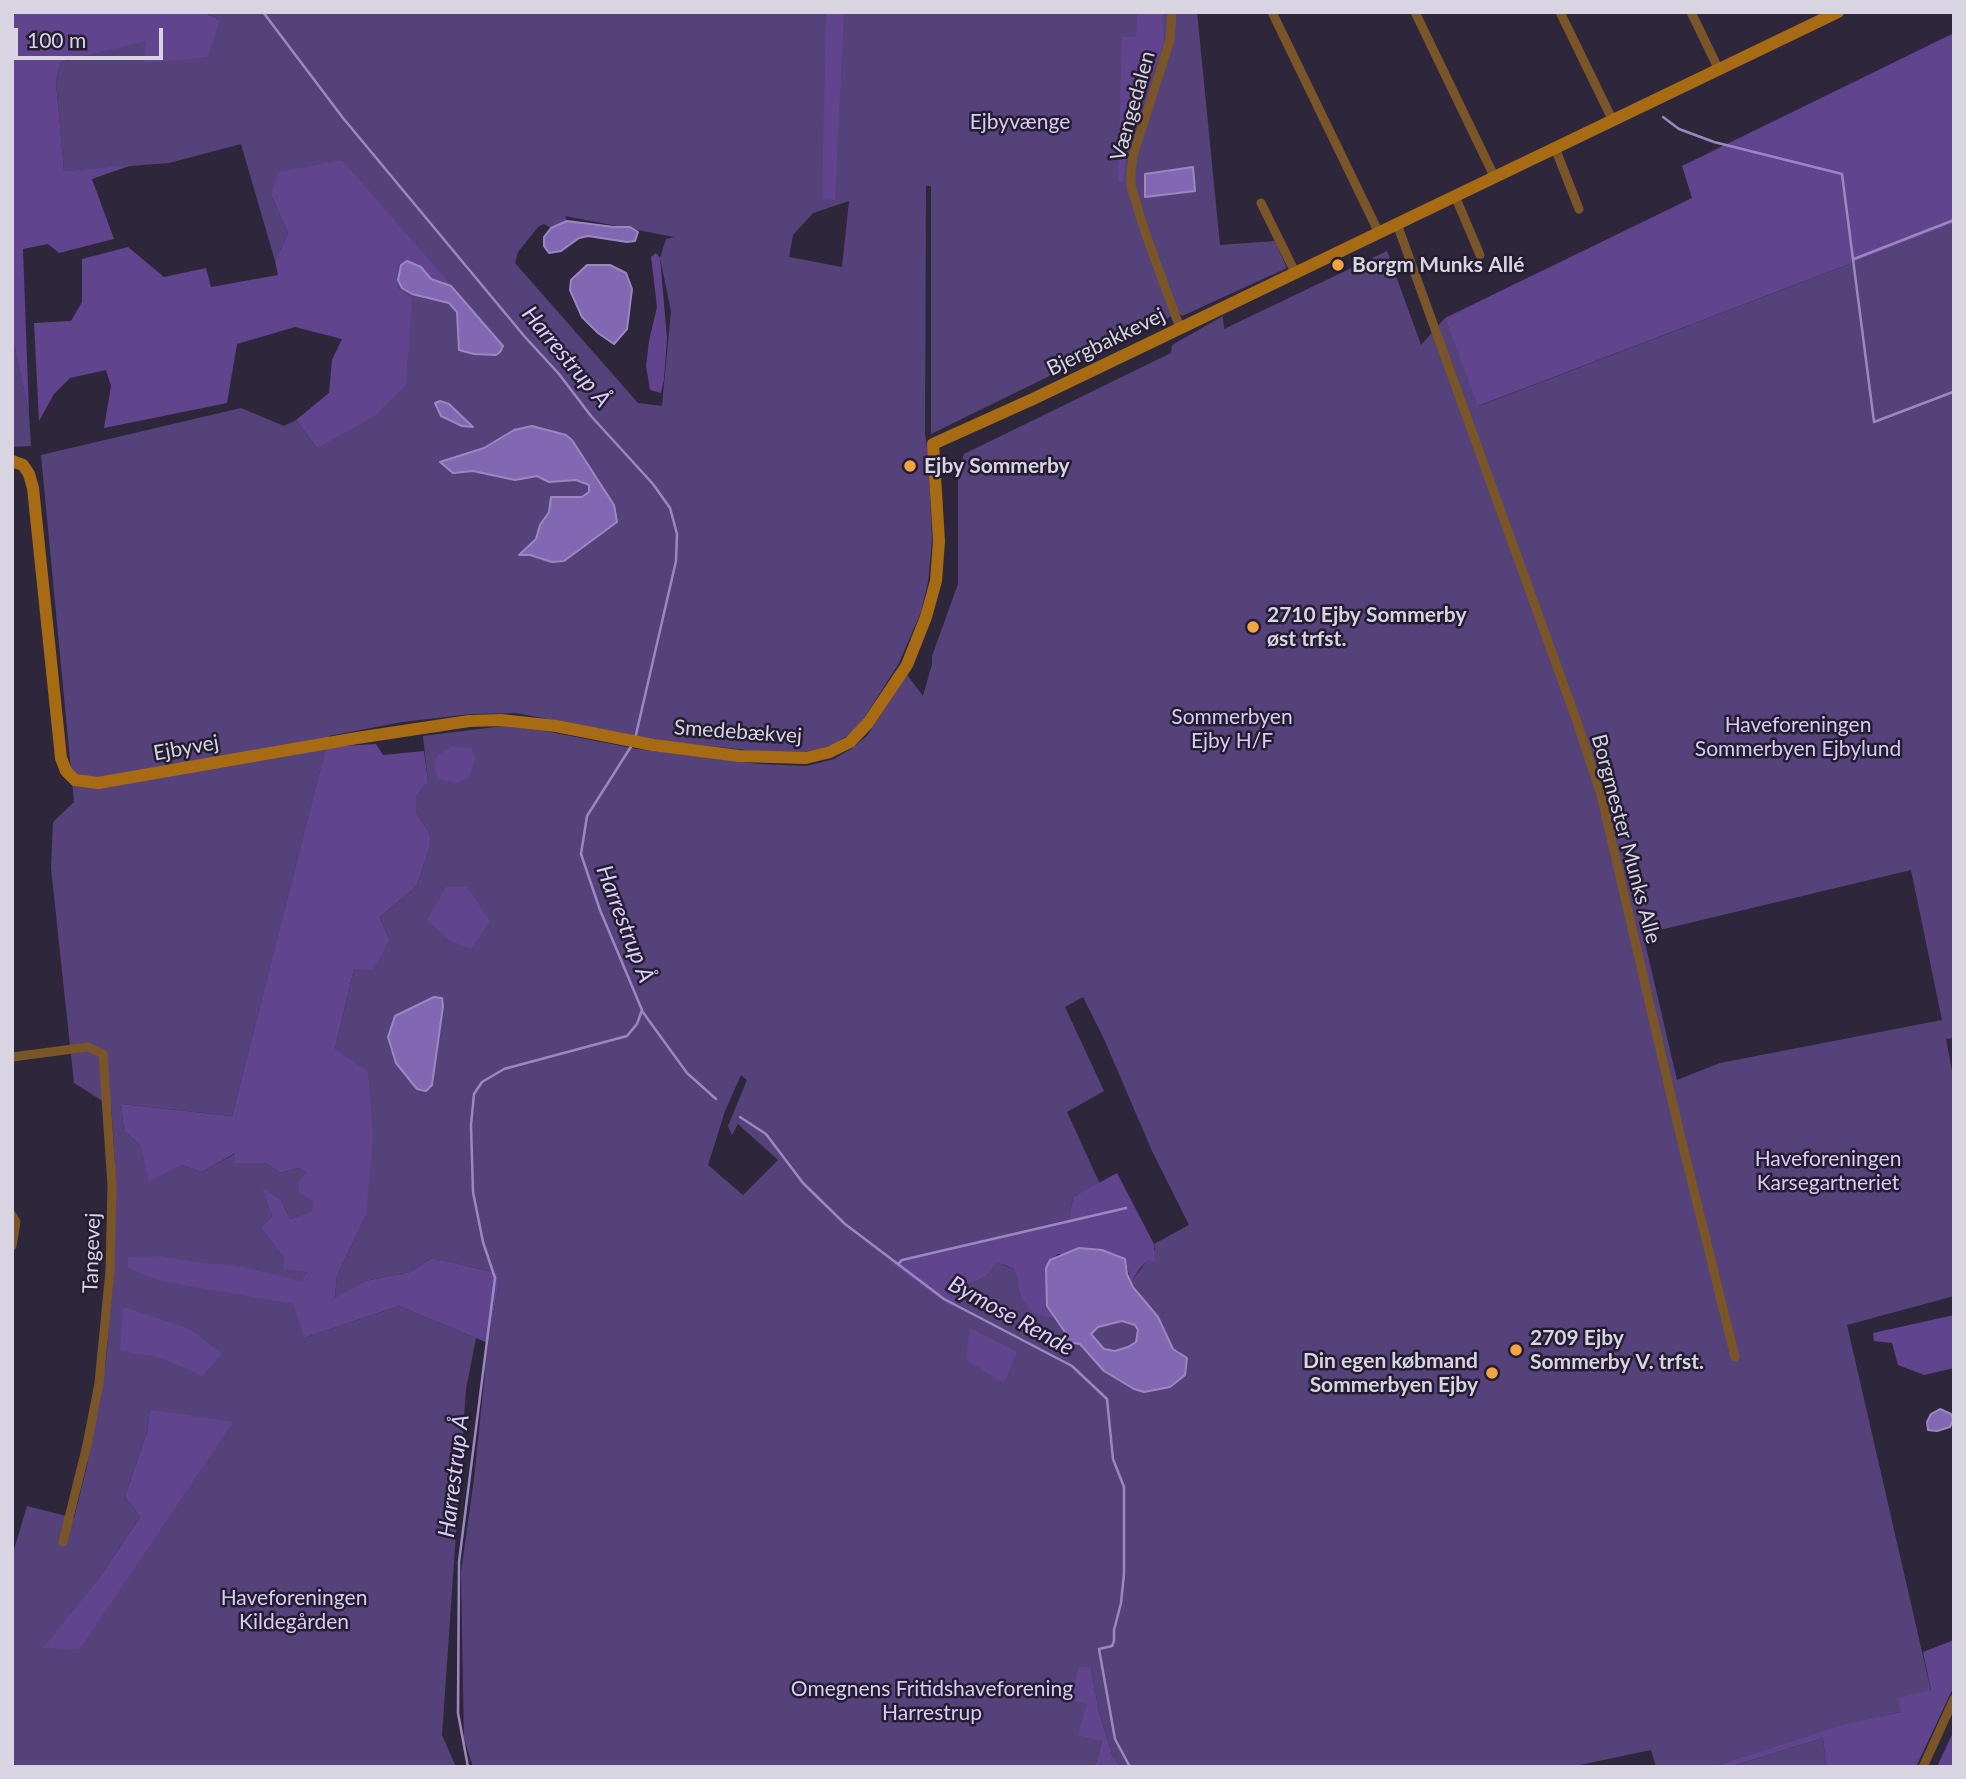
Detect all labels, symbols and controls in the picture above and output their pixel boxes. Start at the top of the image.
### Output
scale bar [18,14,166,58]
text: 100 m [27,27,86,52]
street label: Vængedalen [1105,48,1161,164]
park label: Ejbyvænge [970,109,1070,135]
place label: Borgm Munks Allé [1352,252,1524,278]
marker: Borgm Munks Allé [1330,257,1346,273]
water label: Harrestrup Å [516,301,616,413]
street label: Bjergbakkevej [1043,303,1169,381]
place label: Ejby Sommerby [924,453,1070,479]
marker: Ejby Sommerby [902,458,918,474]
place label: 2710 Ejby Sommerby øst trfst. [1267,602,1466,652]
marker: 2710 Ejby Sommerby øst trfst. [1245,619,1261,635]
park label: Sommerbyen Ejby H/F [1171,704,1293,754]
park label: Haveforeningen Sommerbyen Ejbylund [1695,712,1901,762]
street label: Smedebækvej [673,715,803,749]
street label: Ejbyvej [151,730,221,766]
street label: Borgmester Munks Alle [1586,732,1666,946]
water label: Harrestrup Å [590,861,660,987]
park label: Haveforeningen Karsegartneriet [1755,1146,1901,1196]
street label: Tangevej [78,1212,106,1294]
water label: Bymose Rende [943,1270,1079,1362]
place label: 2709 Ejby Sommerby V. trfst. [1530,1325,1704,1375]
marker: 2709 Ejby Sommerby V. trfst. [1508,1342,1524,1358]
place label: Din egen købmand Sommerbyen Ejby [1303,1348,1478,1398]
marker: Din egen købmand Sommerbyen Ejby [1484,1365,1500,1381]
water label: Harrestrup Å [433,1413,475,1539]
park label: Haveforeningen Kildegården [221,1585,367,1635]
park label: Omegnens Fritidshaveforening Harrestrup [791,1676,1073,1726]

